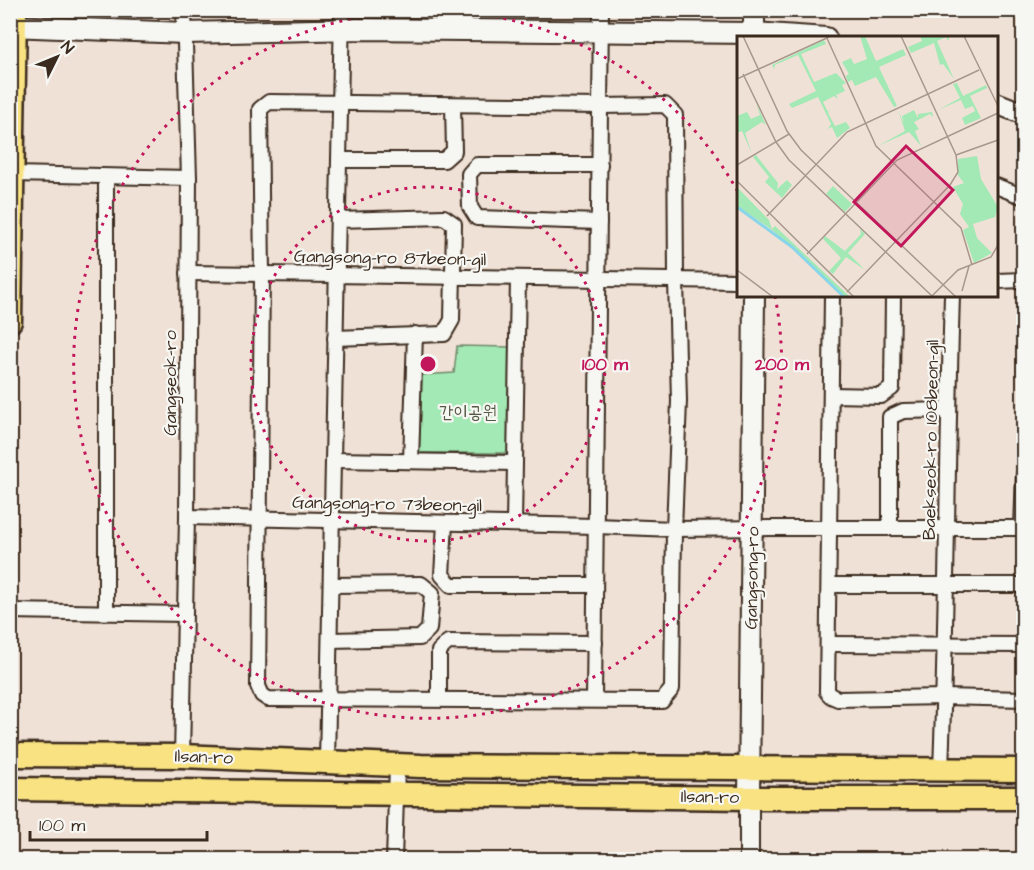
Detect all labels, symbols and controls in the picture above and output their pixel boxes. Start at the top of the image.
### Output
north arrow [27,27,87,87]
text: N [56,36,79,59]
inset map [737,36,998,297]
street label: Gangsong-ro 87beon-gil [294,244,487,273]
street label: Gangseok-ro [158,330,184,436]
street label: Baekseok-ro 108beon-gil [917,339,946,540]
text: 100 m [582,352,629,377]
text: 200 m [754,352,810,377]
centre of rings [418,354,438,374]
park label: 간이공원 [439,400,497,425]
street label: Gangsong-ro 73beon-gil [292,490,482,519]
street label: Gangsong-ro [739,526,766,630]
street label: Ilsan-ro [174,743,234,771]
street label: Ilsan-ro [681,784,739,810]
scale bar [30,804,207,842]
text: 100 m [39,813,85,838]

